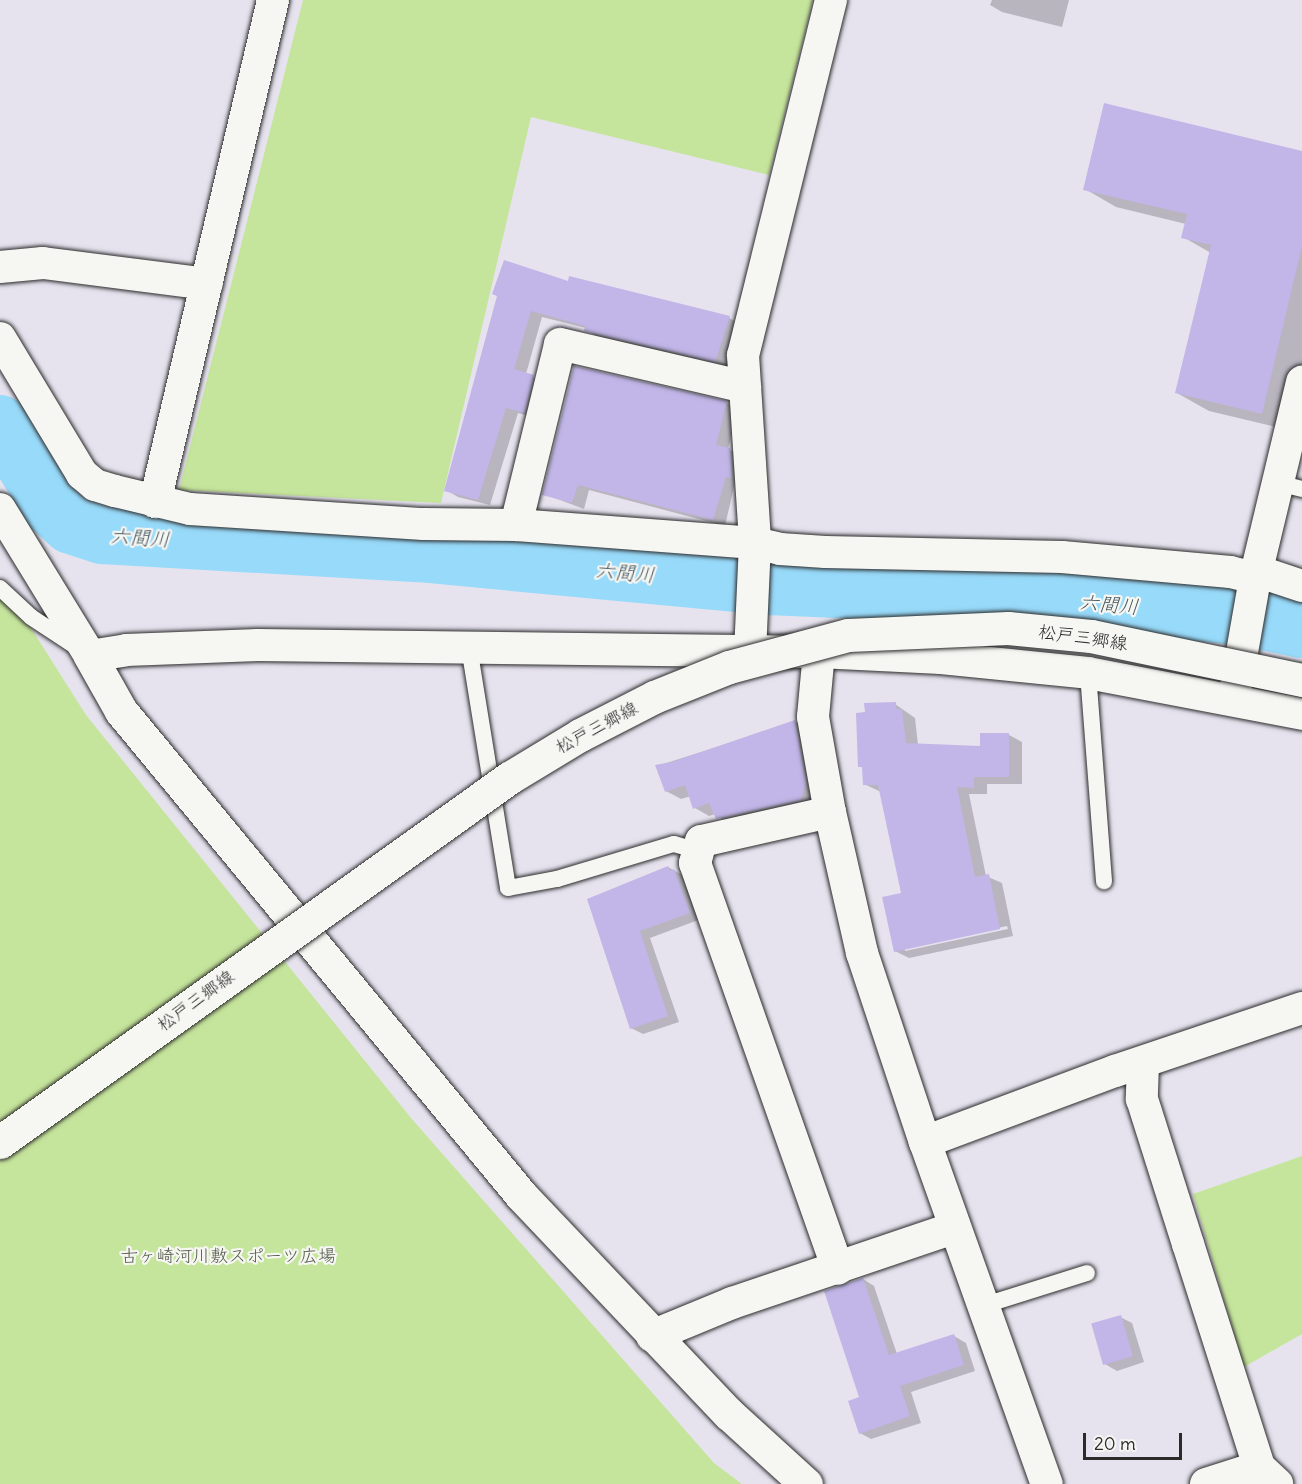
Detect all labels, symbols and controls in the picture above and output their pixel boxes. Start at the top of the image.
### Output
water label: 六間川 [109,523,171,551]
water label: 六間川 [594,557,656,587]
water label: 六間川 [1078,589,1140,619]
street label: 松戸三郷線 [1037,621,1129,655]
street label: 松戸三郷線 [552,697,642,759]
street label: 松戸三郷線 [153,966,239,1036]
park label: 古ヶ崎河川敷スポーツ広場 [120,1245,336,1267]
scale bar [1086,1421,1185,1459]
text: 20 m [1094,1432,1136,1455]

